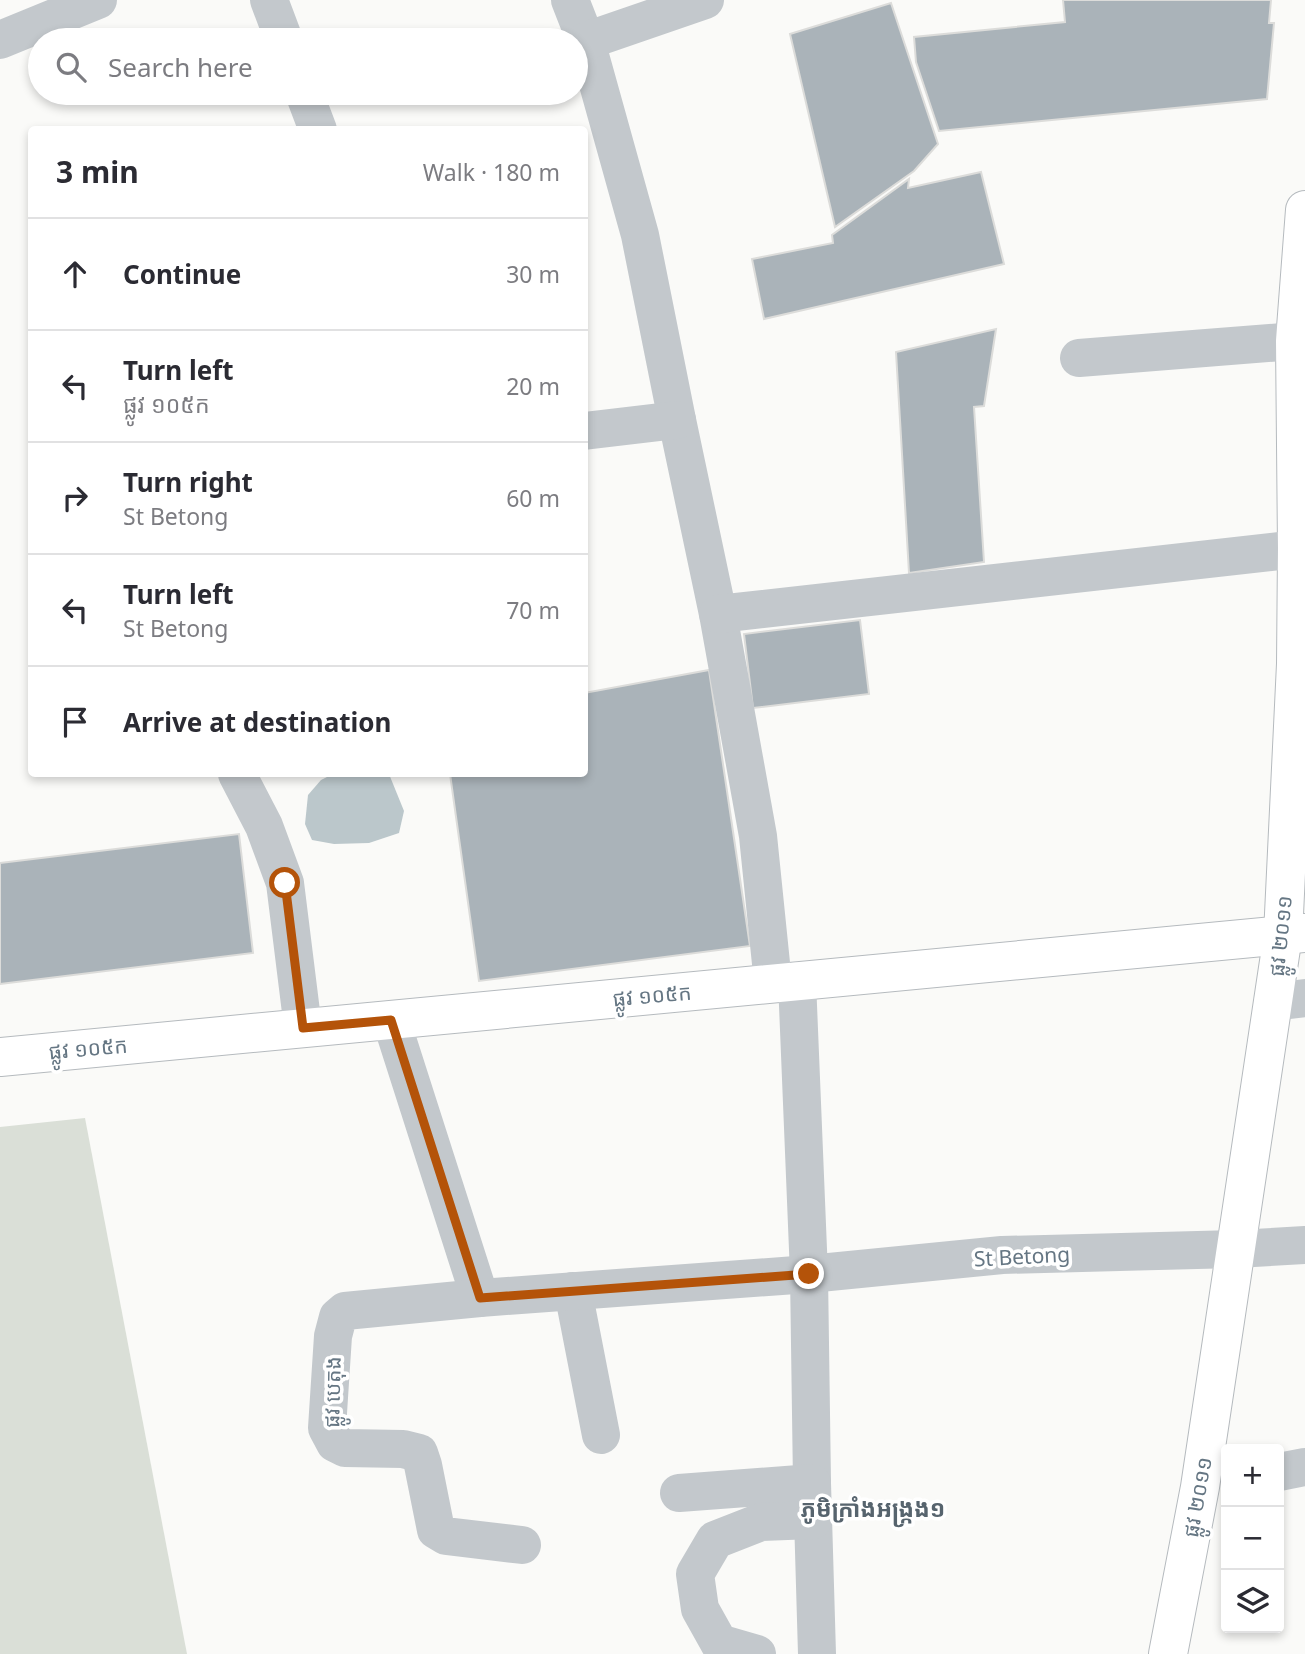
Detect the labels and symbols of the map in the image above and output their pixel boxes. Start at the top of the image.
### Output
route start [269,867,300,898]
street label: ផ្លូវ ២០១១ [1262,894,1304,979]
street label: ផ្លូវ ១០៥ក [611,978,693,1019]
street label: ផ្លូវ ១០៥ក [47,1031,129,1072]
street label: St Betong [973,1240,1071,1272]
route end [793,1258,824,1289]
street label: ផ្លូវ បេតុង [317,1356,353,1428]
street label: ផ្លូវ ២០១១ [1176,1454,1224,1541]
district label: ភូមិក្រាំងអង្រ្កង១ [801,1492,945,1528]

